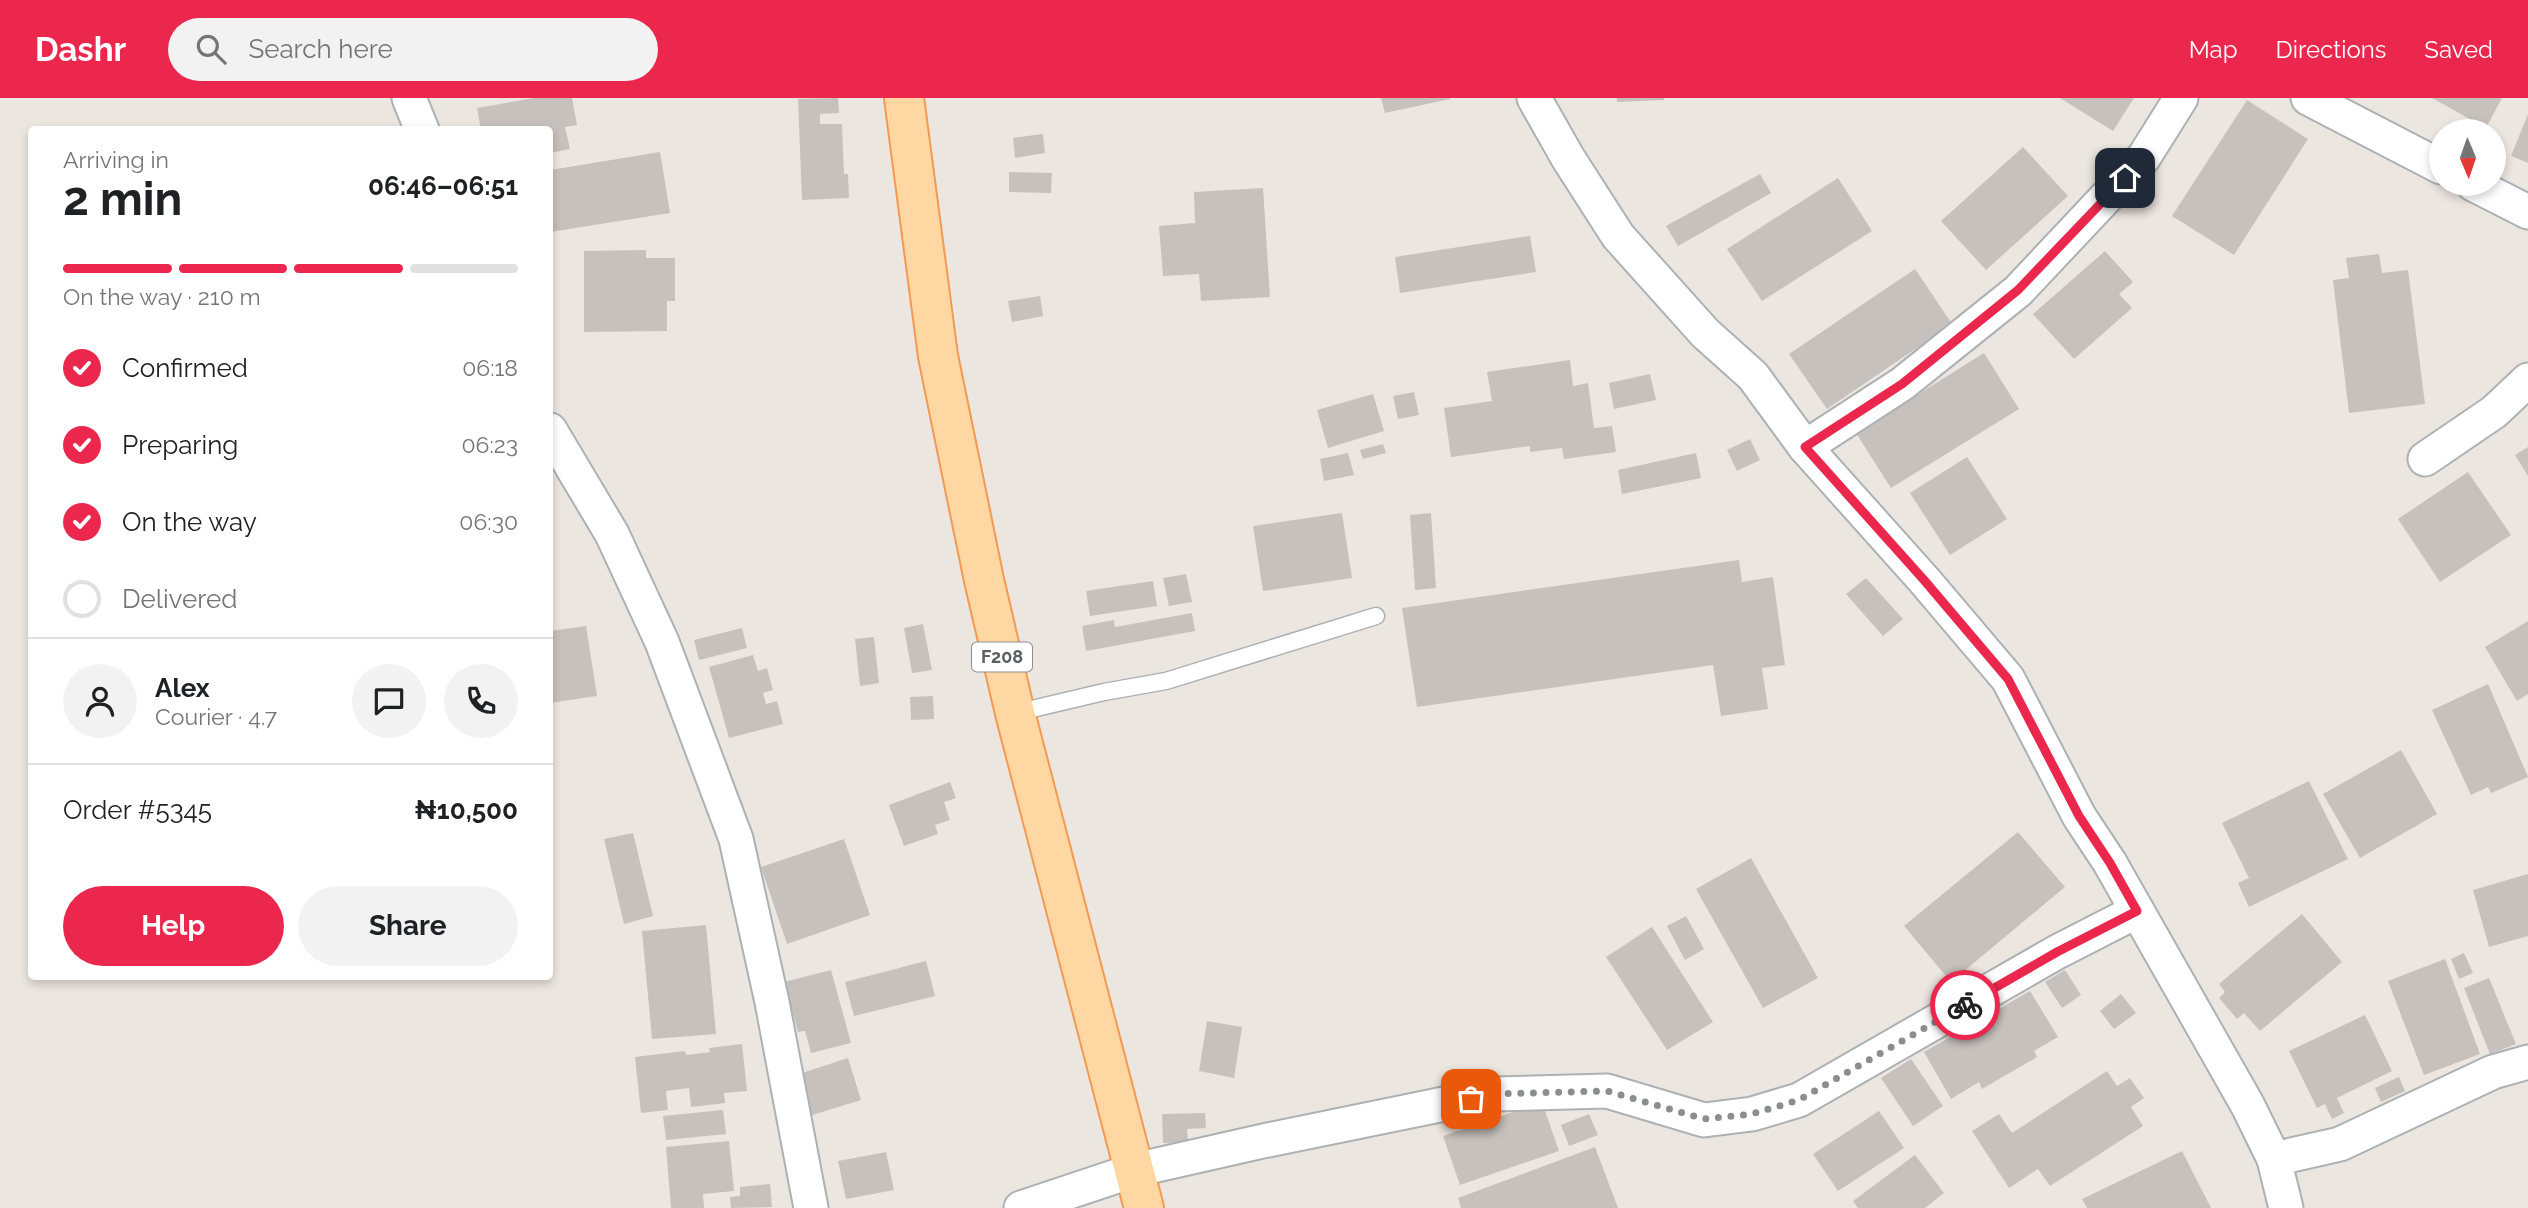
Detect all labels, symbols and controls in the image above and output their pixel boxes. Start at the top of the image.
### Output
search box [168,18,658,81]
text: Dashr [35,30,126,69]
icon: search [192,30,230,68]
text: Search here [248,34,393,64]
text: Map [2189,35,2238,64]
text: Directions [2276,35,2386,64]
text: Saved [2424,35,2493,64]
north arrow [2429,119,2506,196]
map controls [2429,119,2506,196]
text: Arriving in [63,146,169,173]
pin [2095,148,2155,208]
icon: home [2106,159,2144,197]
text: 06:46–06:51 [368,171,518,201]
text: 2 min [63,172,182,226]
text: On the way · 210 m [63,283,261,310]
icon: check [63,349,101,387]
text: Confirmed [122,353,248,383]
text: 06:18 [462,354,518,381]
icon: check [63,426,101,464]
text: Preparing [122,430,238,460]
text: 06:23 [461,431,518,458]
icon: check [63,503,101,541]
text: On the way [122,507,257,537]
text: 06:30 [459,508,518,535]
text: Delivered [122,584,237,614]
road number: F208 [972,642,1032,672]
button: person [63,664,137,738]
button: chat [352,664,426,738]
button: phone [444,664,518,738]
text: Alex [155,673,210,703]
text: Courier · 4.7 [155,703,277,730]
text: Order #5345 [63,795,212,825]
text: ₦10,500 [414,795,518,825]
button: Help [63,886,284,966]
button: Share [298,886,518,966]
courier [1930,970,2000,1040]
icon: bike [1946,986,1984,1024]
pin [1441,1069,1501,1129]
icon: bag [1452,1080,1490,1118]

